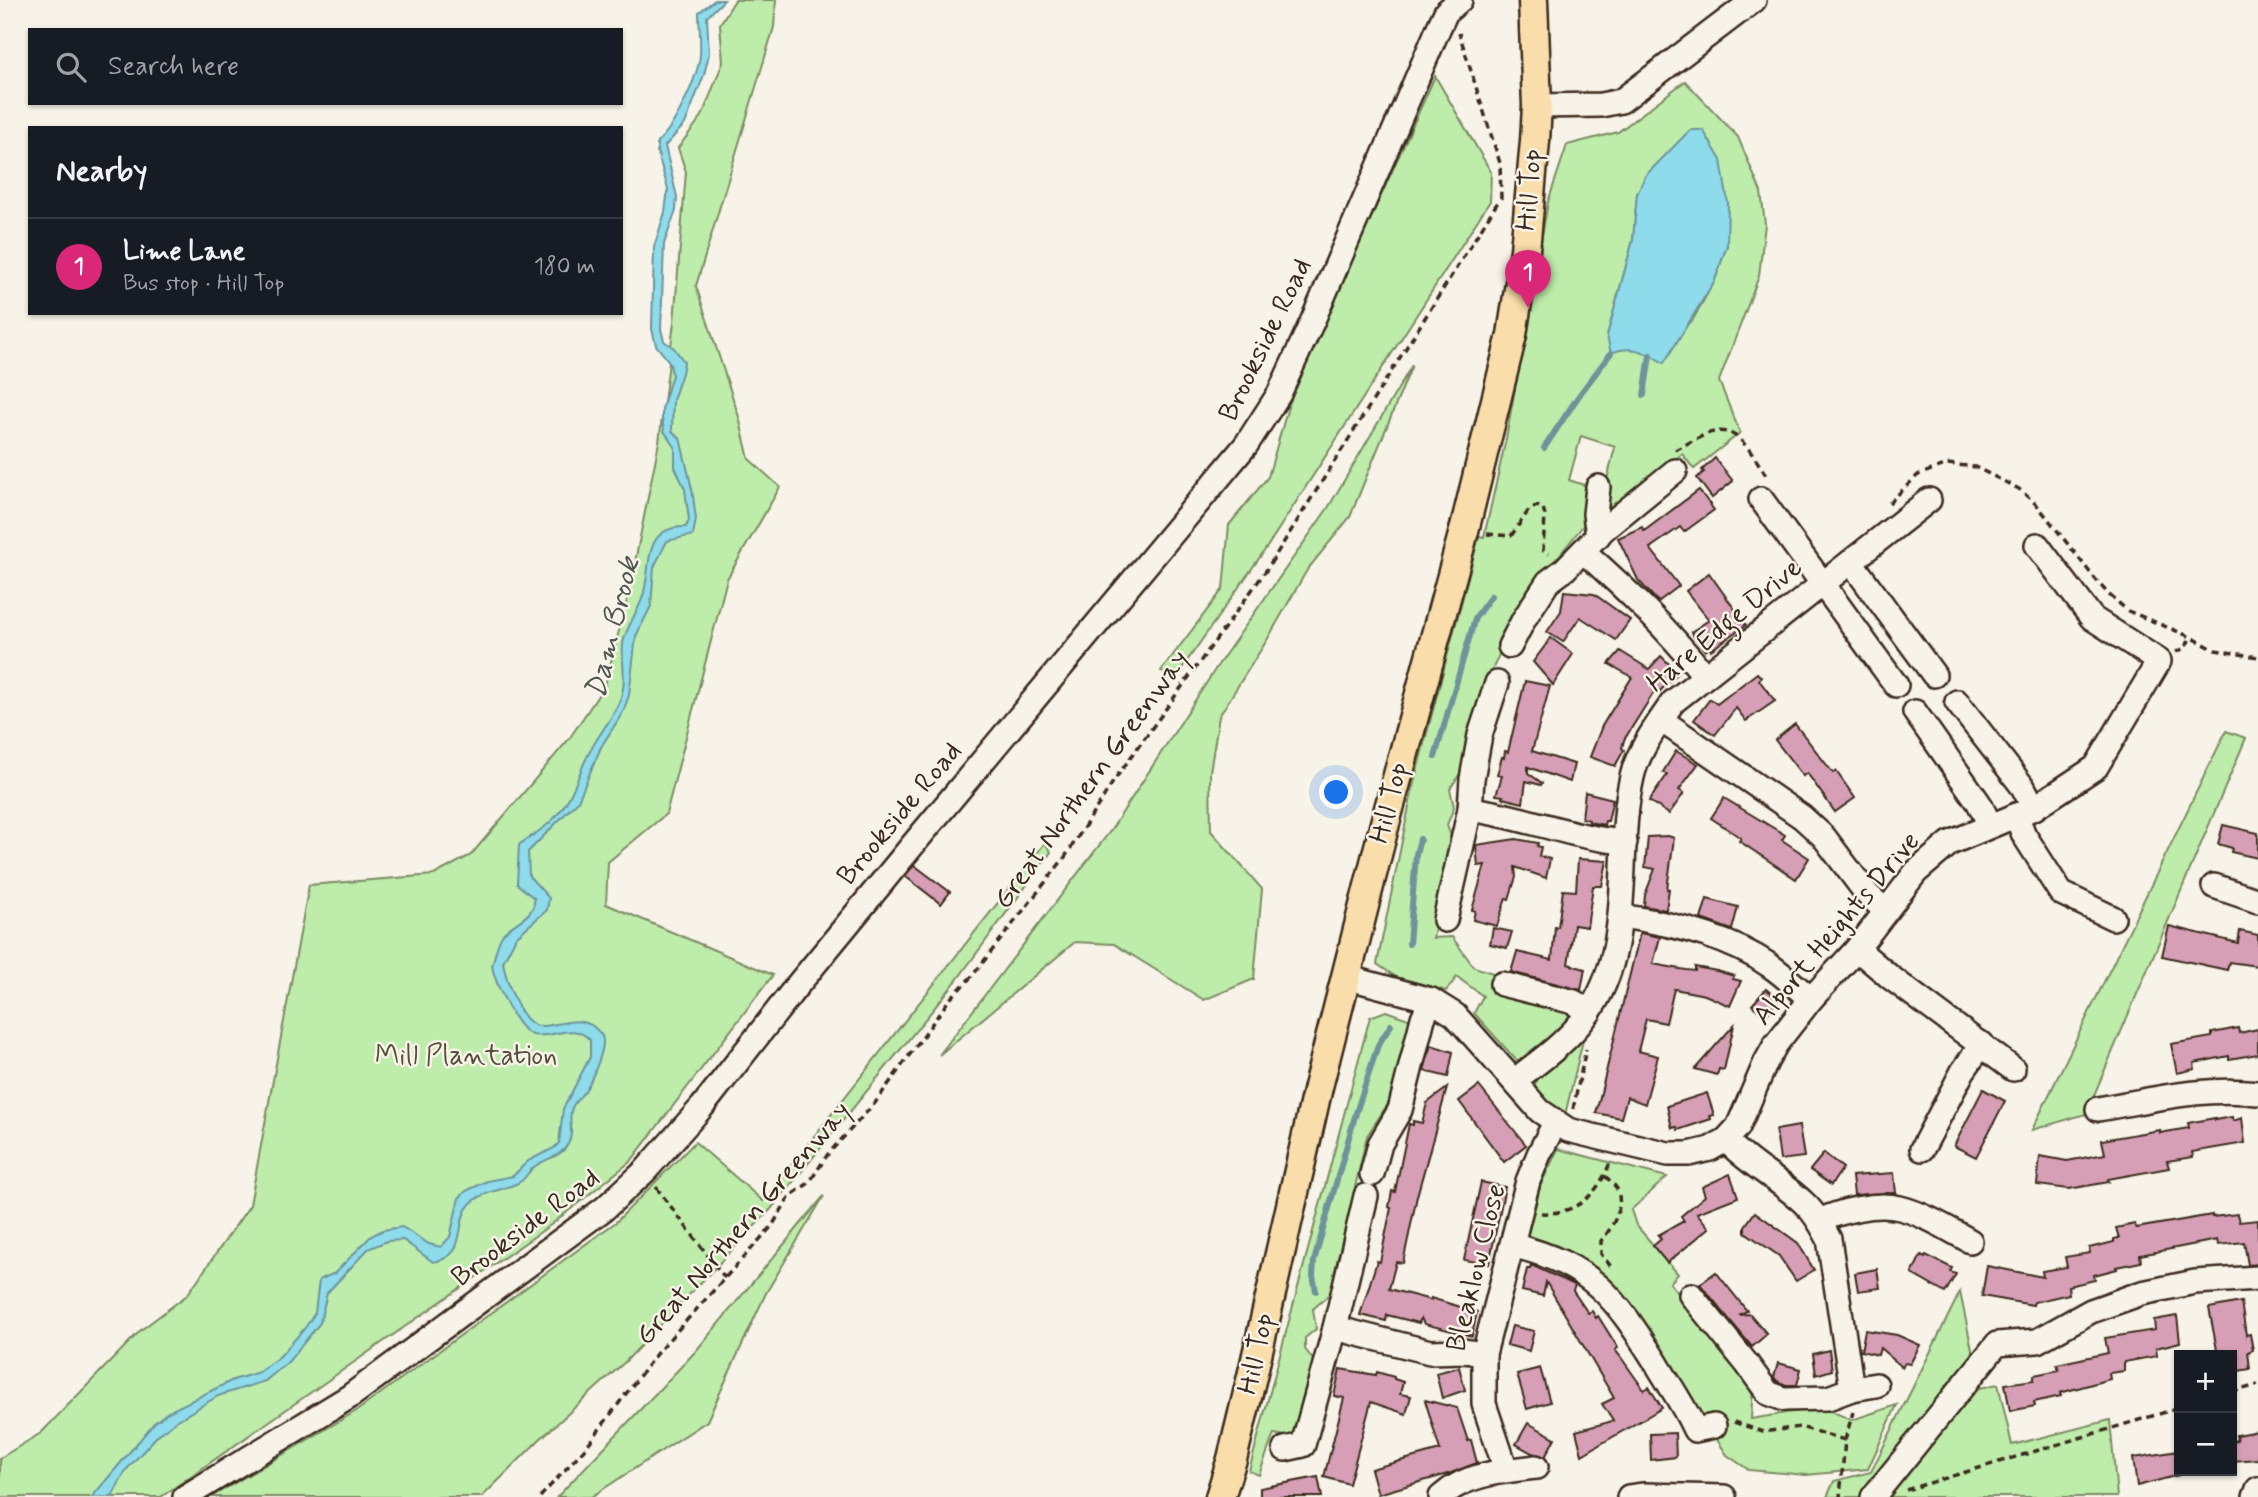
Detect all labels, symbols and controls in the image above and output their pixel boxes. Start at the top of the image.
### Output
search box [28,28,623,105]
icon: search [52,48,90,86]
text: Search here [108,50,239,84]
street label: Hill Top [1508,147,1552,233]
text: Nearby [56,152,147,191]
text: Lime Lane [123,235,245,269]
pin: 1 [1505,250,1551,308]
text: 1 [74,252,84,282]
text: 180 m [534,252,595,282]
street label: Brookside Road [1211,253,1321,427]
text: Bus stop · Hill Top [123,269,284,299]
street label: Hare Edge Drive [1639,550,1813,704]
water label: Dam Brook [577,551,650,703]
street label: Great Northern Greenway [985,643,1199,917]
street label: Brookside Road [829,734,971,894]
street label: Hill Top [1361,758,1419,848]
your location [1319,775,1353,809]
street label: Alport Heights Drive [1745,824,1929,1034]
park label: Mill Plantation [375,1038,557,1075]
street label: Great Northern Greenway [628,1094,860,1354]
street label: Brookside Road [444,1160,608,1296]
street label: Bleaklow Close [1438,1180,1516,1356]
street label: Hill Top [1230,1310,1284,1398]
map controls [2174,1350,2237,1476]
button: + [2174,1350,2237,1413]
button: − [2174,1413,2237,1476]

